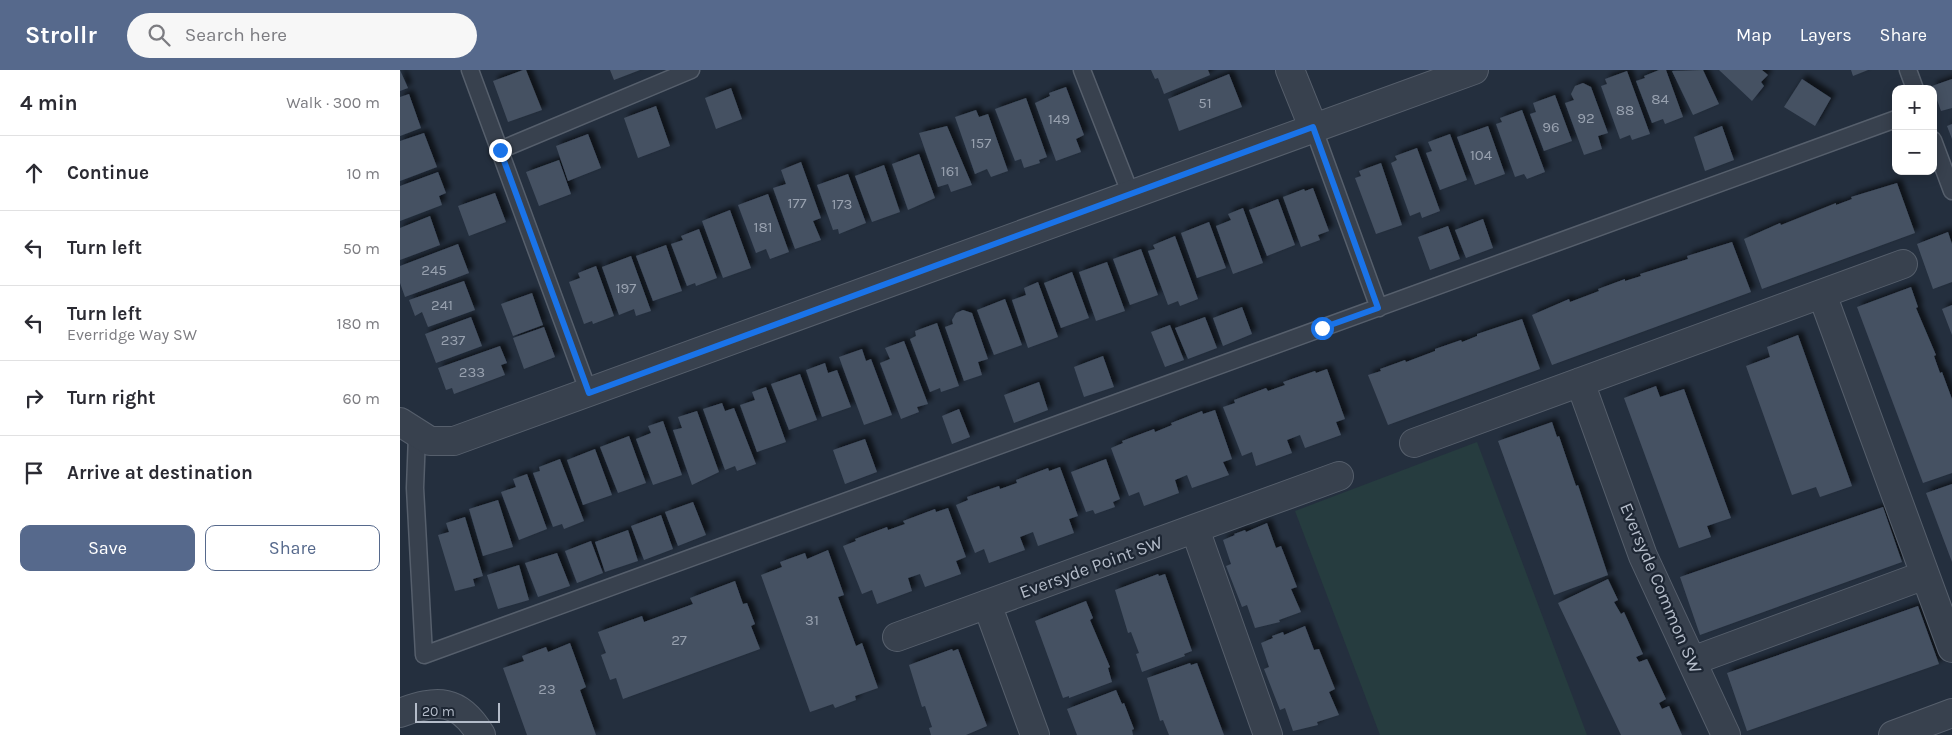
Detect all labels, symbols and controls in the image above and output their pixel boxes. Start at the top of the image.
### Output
search box [127,13,477,58]
text: Strollr [25,21,97,49]
icon: search [145,21,173,49]
text: Search here [185,24,287,46]
text: Map [1736,24,1772,46]
text: Layers [1800,24,1852,46]
text: Share [1880,24,1927,46]
map controls [1892,85,1937,175]
button: + [1892,85,1937,130]
house number: 84 [1651,90,1669,108]
text: 4 min [20,91,78,115]
text: Walk · 300 m [286,93,380,112]
house number: 51 [1198,94,1212,112]
house number: 88 [1616,101,1634,119]
house number: 92 [1577,109,1595,127]
house number: 149 [1048,110,1070,128]
house number: 96 [1542,118,1560,136]
button: − [1892,130,1937,175]
house number: 157 [971,134,991,152]
route end [489,139,512,162]
house number: 104 [1470,146,1493,164]
icon: ahead [20,159,48,187]
text: Continue [67,162,149,184]
house number: 161 [941,162,959,180]
text: 10 m [346,164,380,183]
house number: 177 [787,194,807,212]
house number: 173 [832,195,852,213]
house number: 181 [753,218,773,236]
icon: left [20,234,48,262]
text: Turn left [67,237,142,259]
text: 50 m [343,239,380,258]
house number: 245 [421,261,447,279]
house number: 197 [616,279,636,297]
house number: 241 [431,296,453,314]
text: Turn left [67,303,142,325]
icon: left [20,309,48,337]
text: 180 m [337,314,380,333]
route start [1311,317,1334,340]
text: Everridge Way SW [67,325,197,344]
house number: 237 [441,331,465,349]
house number: 233 [459,363,485,381]
icon: right [20,384,48,412]
text: Turn right [67,387,156,409]
text: 60 m [343,389,380,408]
icon: arrive [20,459,48,487]
text: Arrive at destination [67,462,253,484]
street label: Eversyde Common SW [1615,499,1707,677]
button: Save [20,525,195,571]
button: Share [205,525,380,571]
street label: Eversyde Point SW [1016,531,1166,603]
house number: 31 [805,611,819,629]
house number: 27 [671,631,687,649]
house number: 23 [538,680,556,698]
scale bar [415,700,500,723]
text: 20 m [422,703,455,720]

